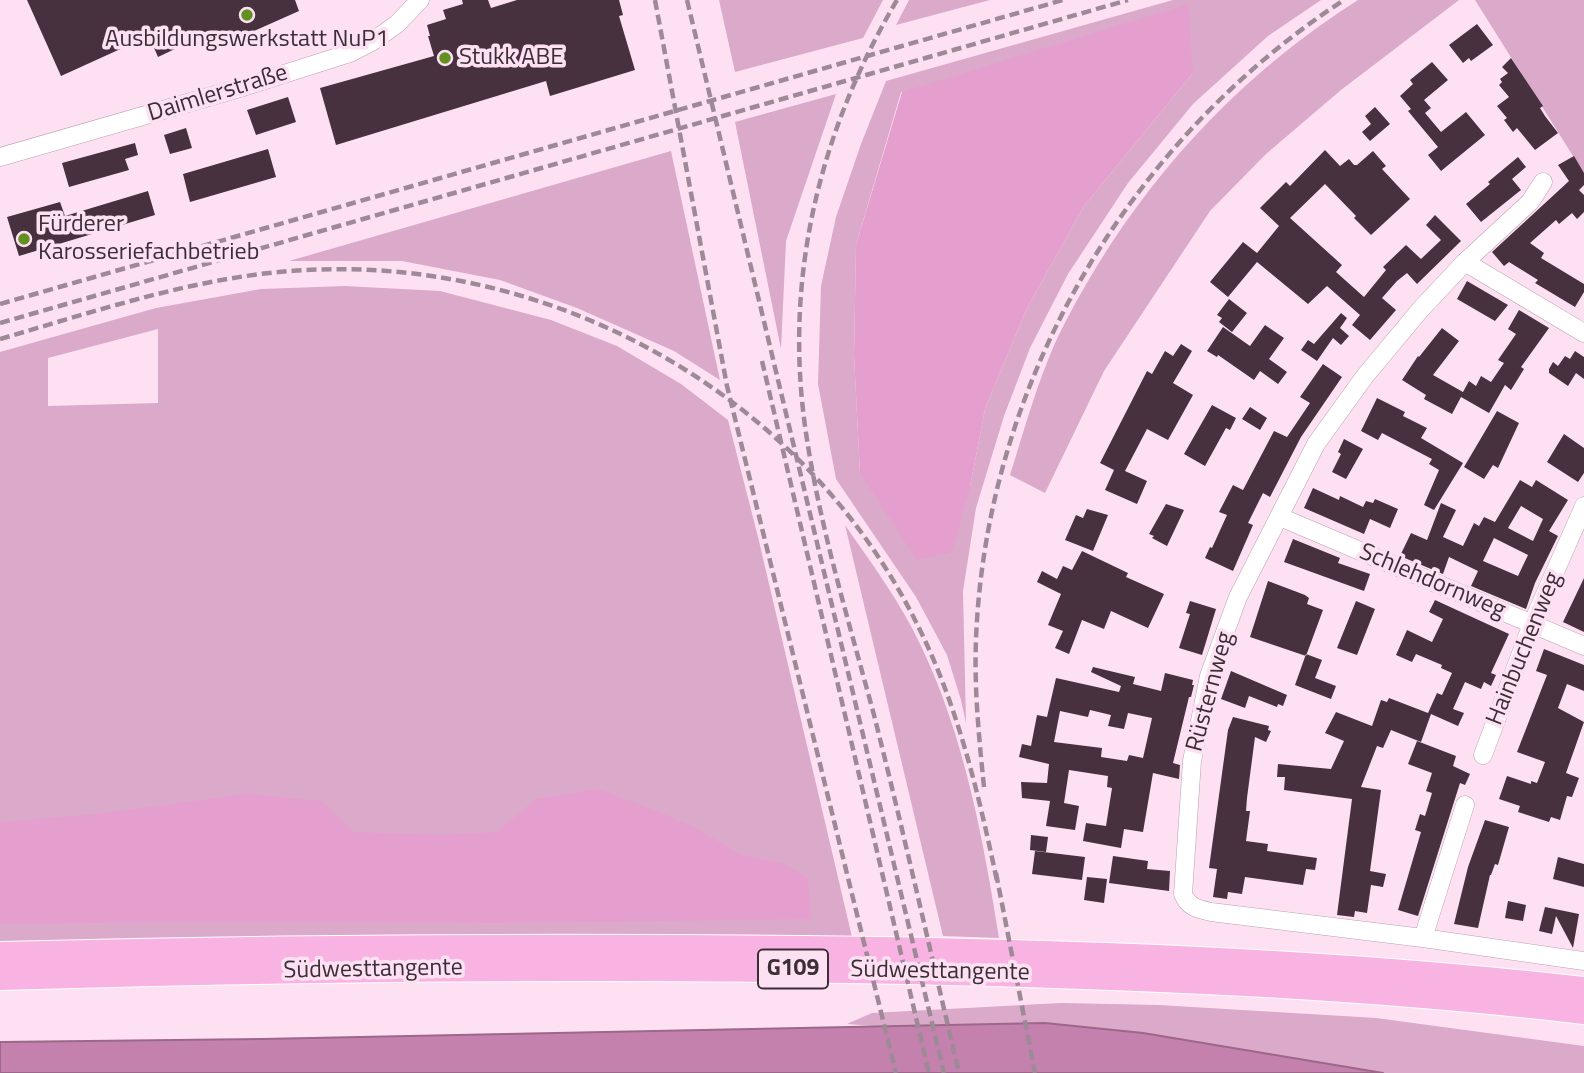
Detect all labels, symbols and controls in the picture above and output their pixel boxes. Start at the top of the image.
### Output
marker: Ausbildungswerkstatt NuP1 [239,7,255,23]
place label: Ausbildungswerkstatt NuP1 [105,26,389,54]
place label: Stukk ABE [459,44,564,72]
marker: Stukk ABE [437,50,453,66]
street label: Daimlerstraße [145,59,291,129]
place label: Fürderer Karosseriefachbetrieb [38,211,259,267]
marker: Fürderer Karosseriefachbetrieb [16,231,32,247]
street label: Schlehdornweg [1355,538,1509,626]
street label: Hainbuchenweg [1481,568,1569,730]
street label: Rüsternweg [1181,629,1241,755]
road number: G109 [758,950,828,988]
street label: Südwesttangente [283,954,463,986]
street label: Südwesttangente [850,956,1030,988]

